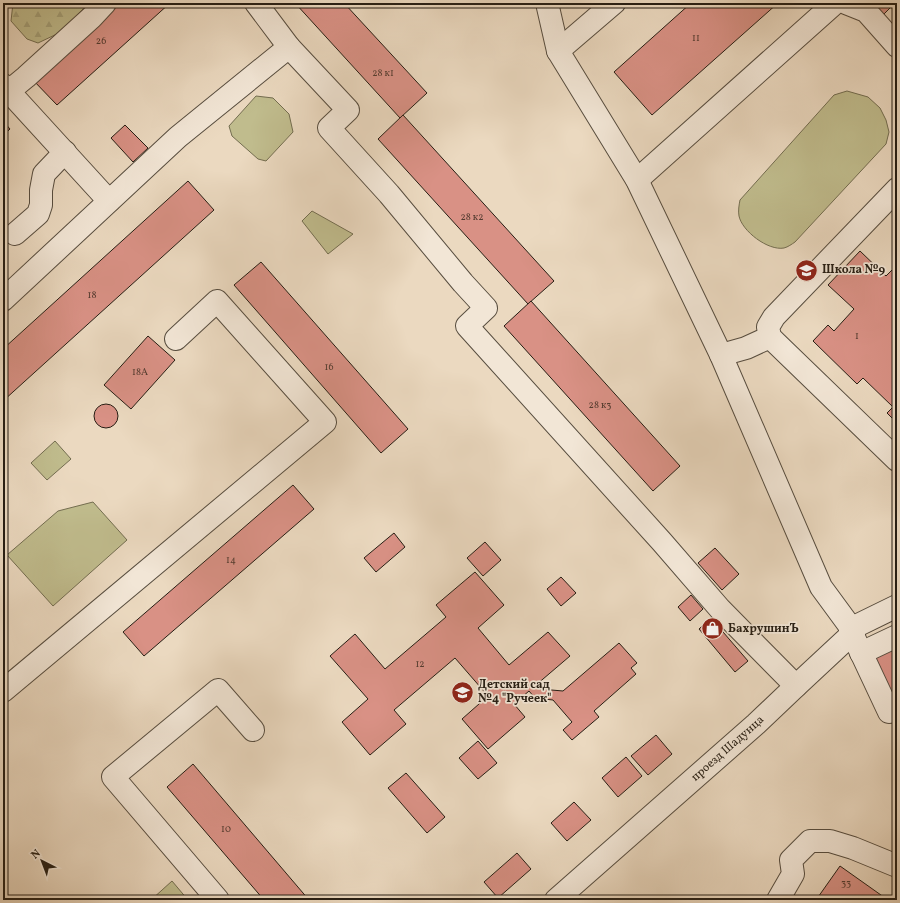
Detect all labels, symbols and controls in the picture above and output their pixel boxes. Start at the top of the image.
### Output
house number: 11 [692,31,700,45]
house number: 26 [96,34,106,48]
house number: 28 к1 [372,66,394,80]
house number: 28 к2 [460,210,484,224]
school or university icon: Школа №9 [794,257,820,283]
place label: Школа №9 [822,262,886,278]
house number: 18 [88,288,96,302]
house number: 1 [855,329,859,343]
house number: 16 [325,360,333,374]
house number: 18А [132,365,148,379]
house number: 28 к3 [589,398,611,412]
house number: 14 [226,553,236,567]
shop icon: БахрушинЪ [700,616,726,642]
place label: БахрушинЪ [728,621,799,637]
house number: 12 [415,657,425,671]
place label: Детский сад №4 "Ручеек" [478,677,552,707]
school or university icon: Детский сад №4 "Ручеек" [449,679,475,705]
street label: проезд Шадунца [688,712,768,785]
house number: 10 [221,822,231,836]
north arrow [22,841,62,881]
text: N [28,846,44,863]
house number: 33 [841,876,851,890]

